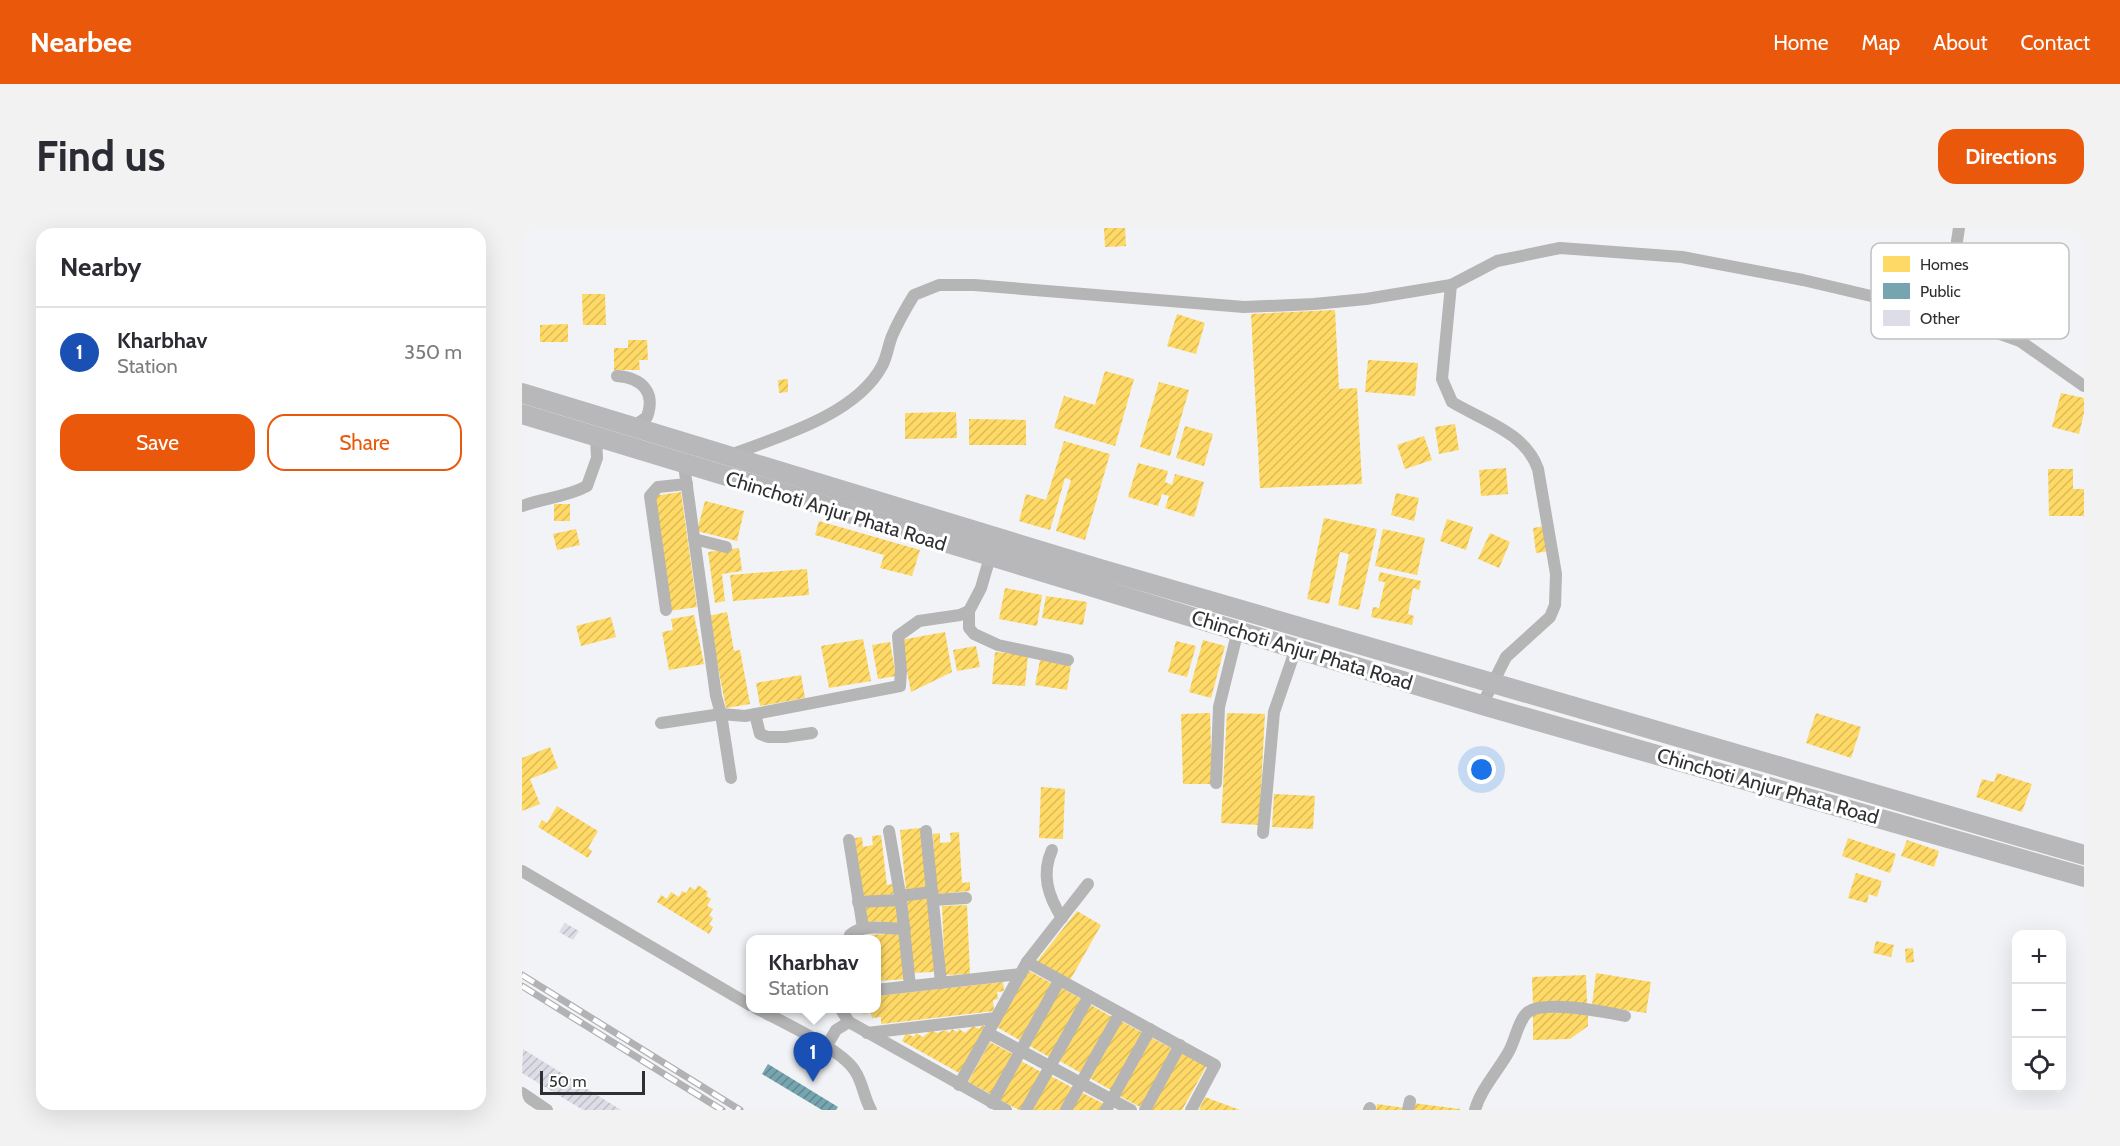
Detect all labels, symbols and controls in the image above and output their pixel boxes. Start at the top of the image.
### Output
text: Nearbee [30,25,132,59]
text: Home [1773,30,1829,55]
text: Map [1862,30,1900,55]
text: About [1933,30,1987,55]
text: Contact [2020,30,2090,55]
button: Directions [1938,129,2084,184]
text: Find us [36,130,165,182]
legend [1871,243,2069,339]
text: Nearby [60,251,141,283]
text: Homes [1920,255,1969,274]
text: Public [1920,282,1961,301]
text: Other [1920,309,1961,328]
text: Kharbhav [117,327,207,354]
text: 1 [76,340,83,364]
text: 350 m [404,340,462,364]
text: Station [117,354,178,378]
button: Save [60,414,255,471]
button: Share [267,414,462,471]
street label: Chinchoti Anjur Phata Road [723,466,949,556]
street label: Chinchoti Anjur Phata Road [1189,605,1415,695]
street label: Chinchoti Anjur Phata Road [1654,743,1882,829]
your location [1467,755,1496,784]
map controls [2012,930,2066,1092]
button: + [2012,930,2066,984]
popup [746,935,881,1013]
text: Kharbhav [768,949,859,976]
text: Station [768,976,829,1000]
button: − [2012,984,2066,1038]
pin: 1 [794,1032,832,1082]
button: locate [2012,1038,2066,1092]
scale bar [540,1068,645,1096]
text: 50 m [549,1072,586,1091]

